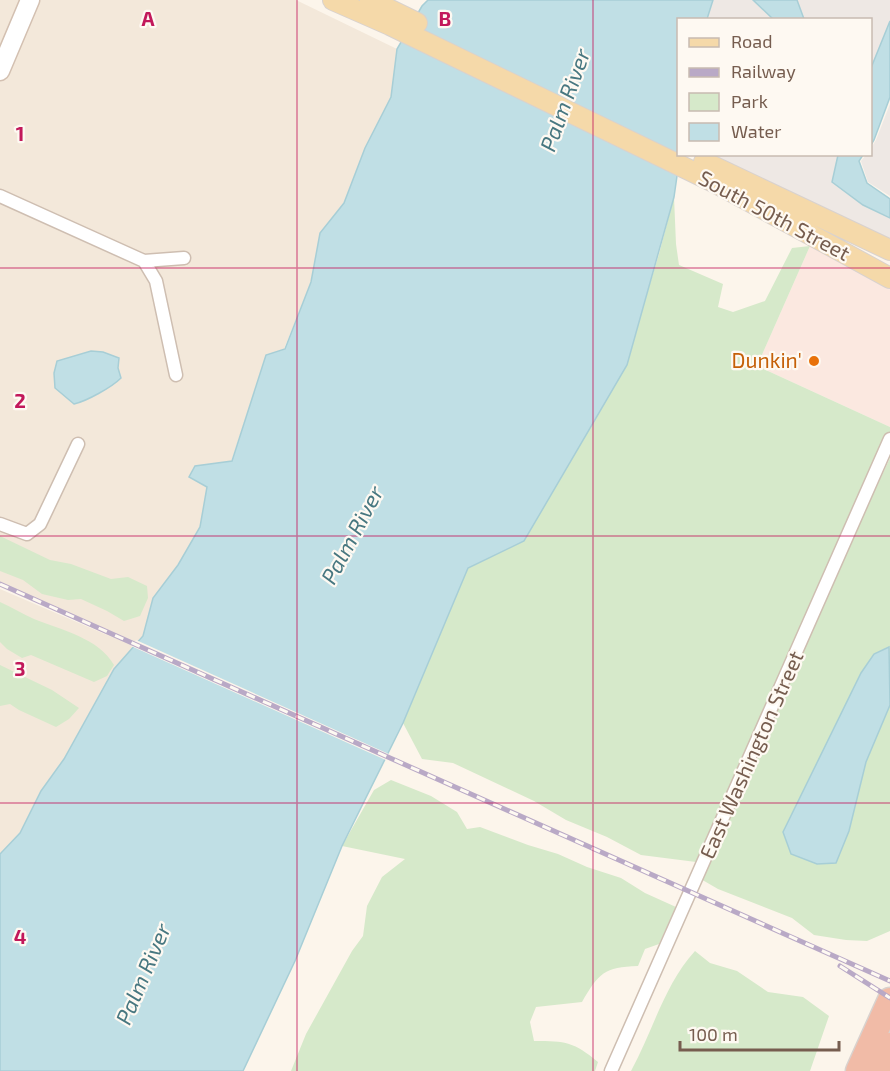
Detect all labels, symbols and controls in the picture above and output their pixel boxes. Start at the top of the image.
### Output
text: A [141,6,155,30]
text: B [439,6,451,30]
legend [677,18,872,156]
text: Road [731,30,772,52]
water label: Palm River [533,44,595,155]
text: Railway [731,60,796,82]
text: Park [731,90,768,112]
text: Water [731,120,781,142]
text: 1 [16,121,24,145]
street label: South 50th Street [695,164,855,265]
place label: Dunkin' [732,347,802,372]
marker: Dunkin' [807,354,821,368]
text: 2 [14,388,26,412]
water label: Palm River [314,480,388,588]
street label: East Washington Street [694,647,808,862]
text: 3 [14,656,26,680]
water label: Palm River [109,918,175,1028]
text: 4 [14,924,27,948]
scale bar [680,1014,839,1052]
text: 100 m [689,1023,738,1045]

